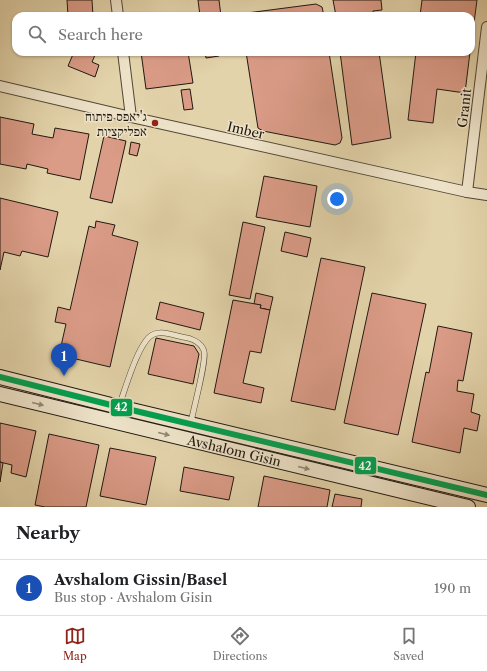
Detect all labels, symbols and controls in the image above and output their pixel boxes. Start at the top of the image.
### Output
search box [12,12,475,56]
icon: search [26,23,48,45]
text: Search here [58,25,143,44]
street label: Granit [454,87,474,129]
place label: ג'יאפס פיתוח אפליקציות [85,108,147,139]
marker: ג'יאפס פיתוח אפליקציות [150,118,160,128]
street label: Imber [226,118,267,142]
your location [327,189,347,209]
pin: 1 [51,343,77,376]
line badge: 42 [110,398,133,417]
text: 42 [114,400,128,414]
one-way arrow [32,401,44,407]
one-way arrow [159,431,171,437]
street label: Avshalom Gisin [185,431,283,470]
line badge: 42 [354,456,377,475]
text: 42 [358,459,372,473]
one-way arrow [298,465,311,471]
text: Nearby [16,523,80,543]
text: Avshalom Gissin/Basel [54,570,227,589]
text: 1 [26,580,32,596]
text: 190 m [434,580,471,596]
text: Bus stop · Avshalom Gisin [54,589,212,605]
tab: Map [63,625,87,663]
tab: Directions [213,625,267,663]
tab: Saved [393,625,424,663]

